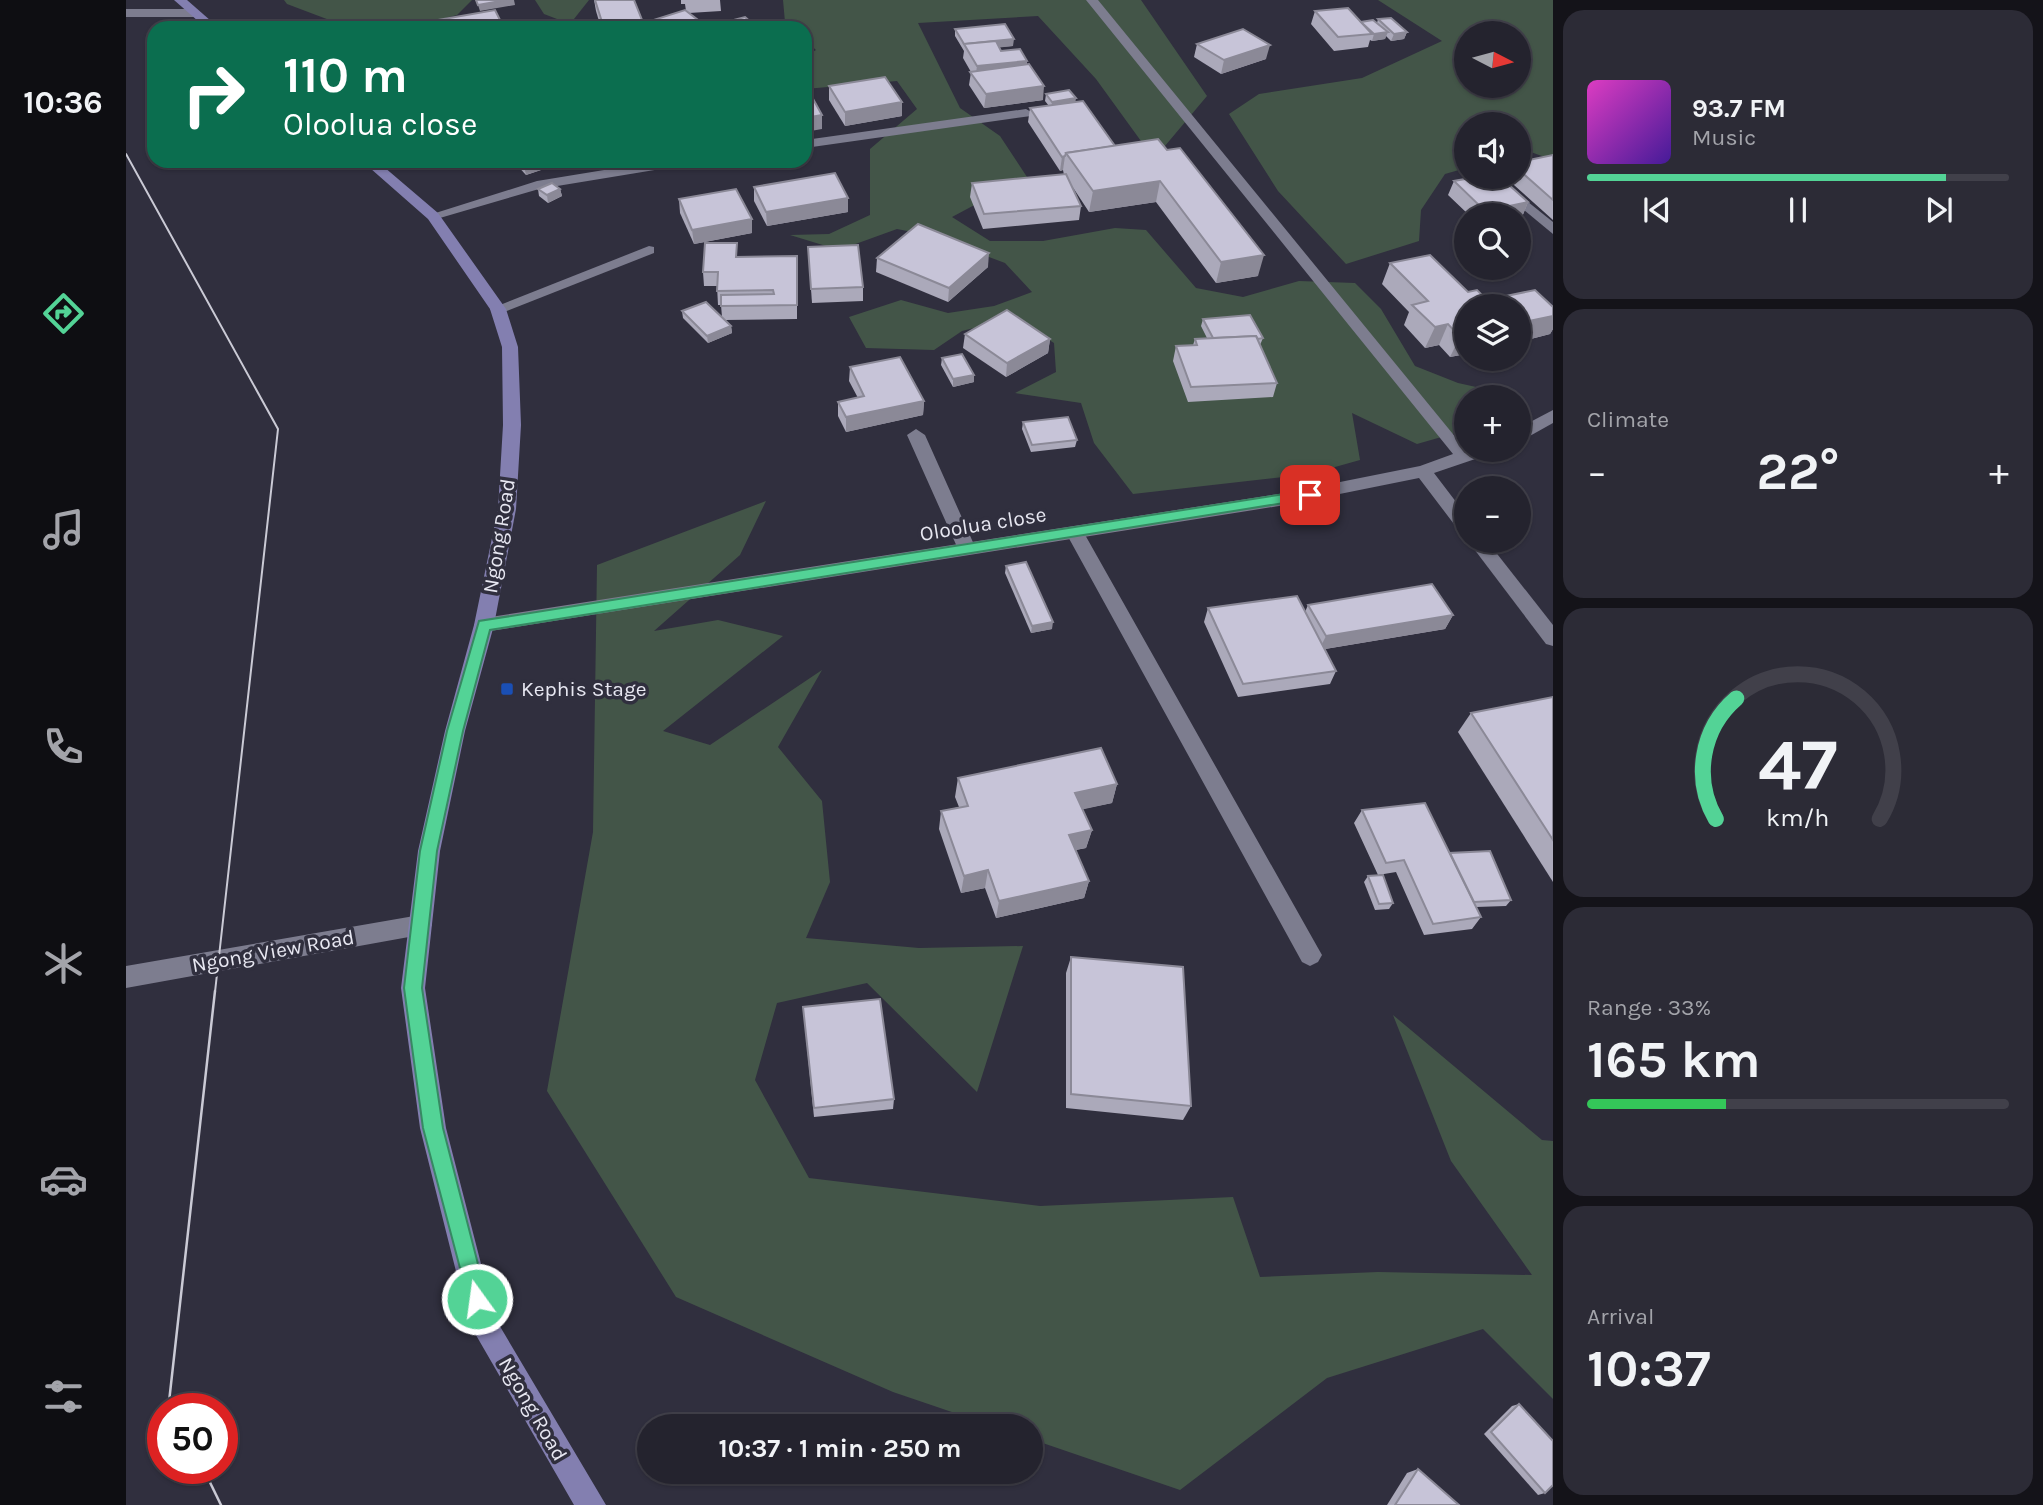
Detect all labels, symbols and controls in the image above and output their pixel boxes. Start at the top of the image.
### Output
north arrow [1454,21,1531,98]
map controls [1454,21,1531,553]
text: 110 m [283,47,408,104]
icon: right [168,49,259,140]
text: 10:36 [23,84,103,121]
text: 93.7 FM [1692,93,1786,124]
text: Oloolua close [283,106,477,143]
button: sound [1454,112,1531,189]
text: Music [1692,124,1756,151]
icon: previous [1638,191,1676,229]
icon: pause [1779,191,1817,229]
icon: next [1920,191,1958,229]
button: search [1454,203,1531,280]
icon: directions [39,289,88,338]
button: layers [1454,294,1531,371]
button: + [1454,385,1531,462]
text: Climate [1587,406,1669,433]
text: 22° [1756,441,1840,502]
text: − [1587,450,1607,495]
text: + [1989,450,2009,495]
pin [1280,465,1340,525]
icon: arrive [1291,476,1329,514]
button: − [1454,476,1531,553]
street label: Ngong Road [478,477,520,595]
street label: Oloolua close [918,502,1048,546]
icon: music [39,505,88,554]
place label: Kephis Stage [521,677,647,701]
marker: Kephis Stage [499,681,515,697]
icon: phone [39,722,88,771]
text: 47 [1758,722,1838,807]
text: km/h [1766,802,1830,831]
street label: Ngong View Road [190,925,356,977]
icon: climate [39,939,88,988]
text: Range · 33% [1587,994,1711,1021]
text: 165 km [1587,1029,1761,1090]
icon: car [39,1155,88,1204]
position arrow [440,1262,514,1336]
text: Arrival [1587,1303,1654,1330]
text: 10:37 [1587,1338,1711,1399]
street label: Ngong Road [494,1353,572,1465]
icon: filters [39,1372,88,1421]
speed limit sign: 50 [147,1393,238,1484]
text: 10:37 · 1 min · 250 m [718,1433,962,1464]

